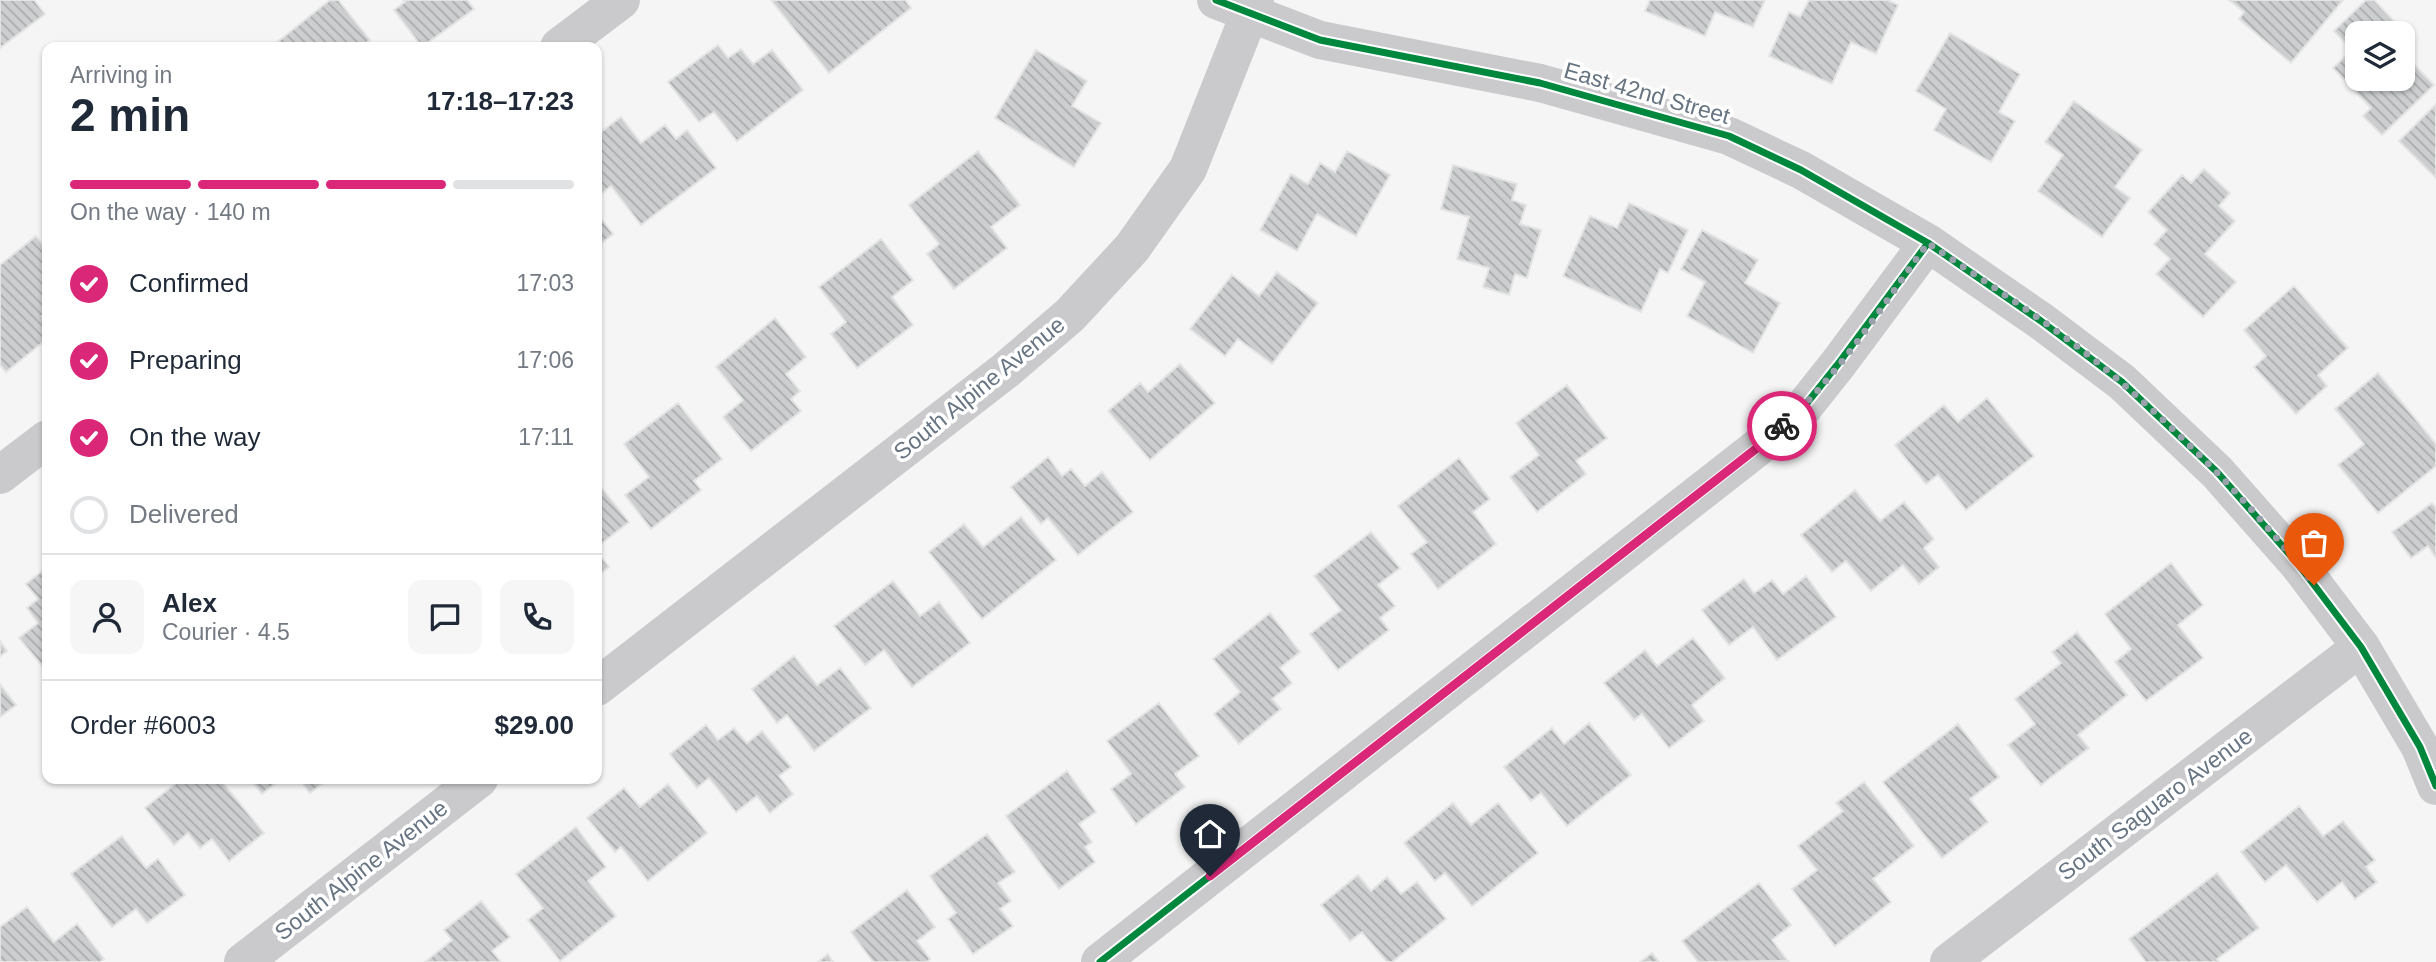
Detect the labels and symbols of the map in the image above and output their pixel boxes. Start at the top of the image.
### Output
street label: East 42nd Street [1561,57,1734,129]
street label: South Alpine Avenue [888,311,1070,465]
courier [1747,391,1817,461]
pin [2284,513,2344,585]
street label: South Saguaro Avenue [2053,723,2257,885]
street label: South Alpine Avenue [270,795,452,945]
pin [1180,804,1240,876]

